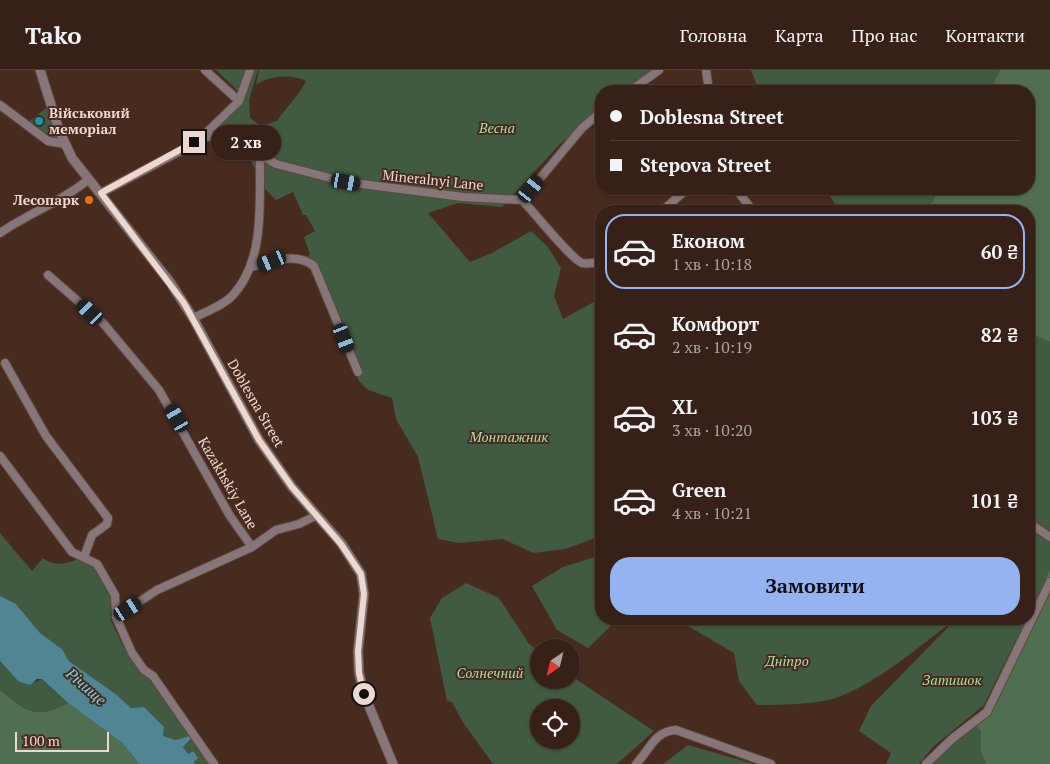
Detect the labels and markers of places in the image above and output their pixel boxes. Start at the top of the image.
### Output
place label: Військовий меморіал [49,103,130,138]
marker: Військовий меморіал [33,115,45,127]
place label: Лесопарк [12,190,80,209]
marker: Лесопарк [83,194,95,206]

